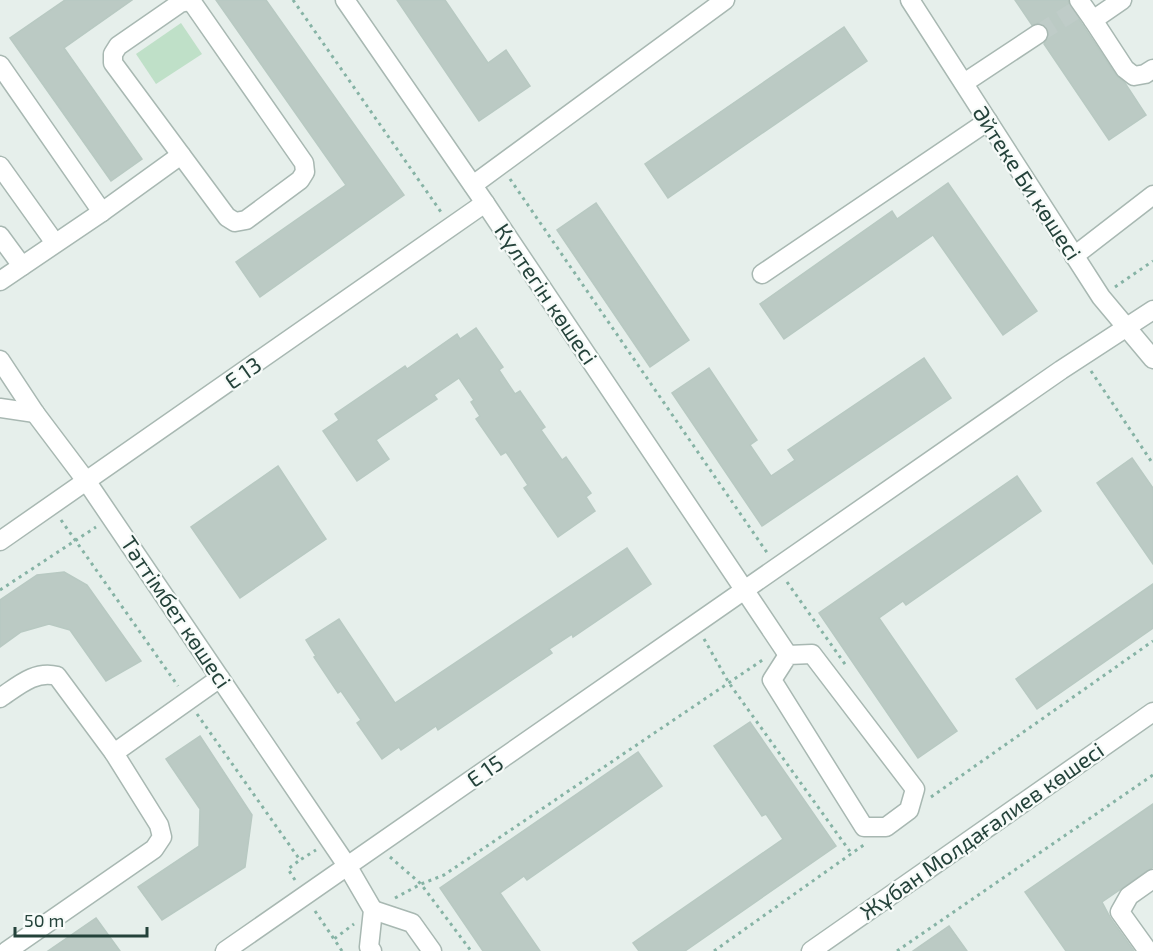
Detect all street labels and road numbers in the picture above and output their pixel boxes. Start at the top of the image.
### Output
street label: Әйтеке Би көшесі [968,101,1087,264]
street label: Күлтегін көшесі [490,218,604,369]
street label: E 13 [219,351,266,394]
street label: Тәттімбет көшесі [116,530,237,692]
street label: Жұбан Молдағалиев көшесі [855,736,1108,924]
street label: E 15 [461,749,507,792]

